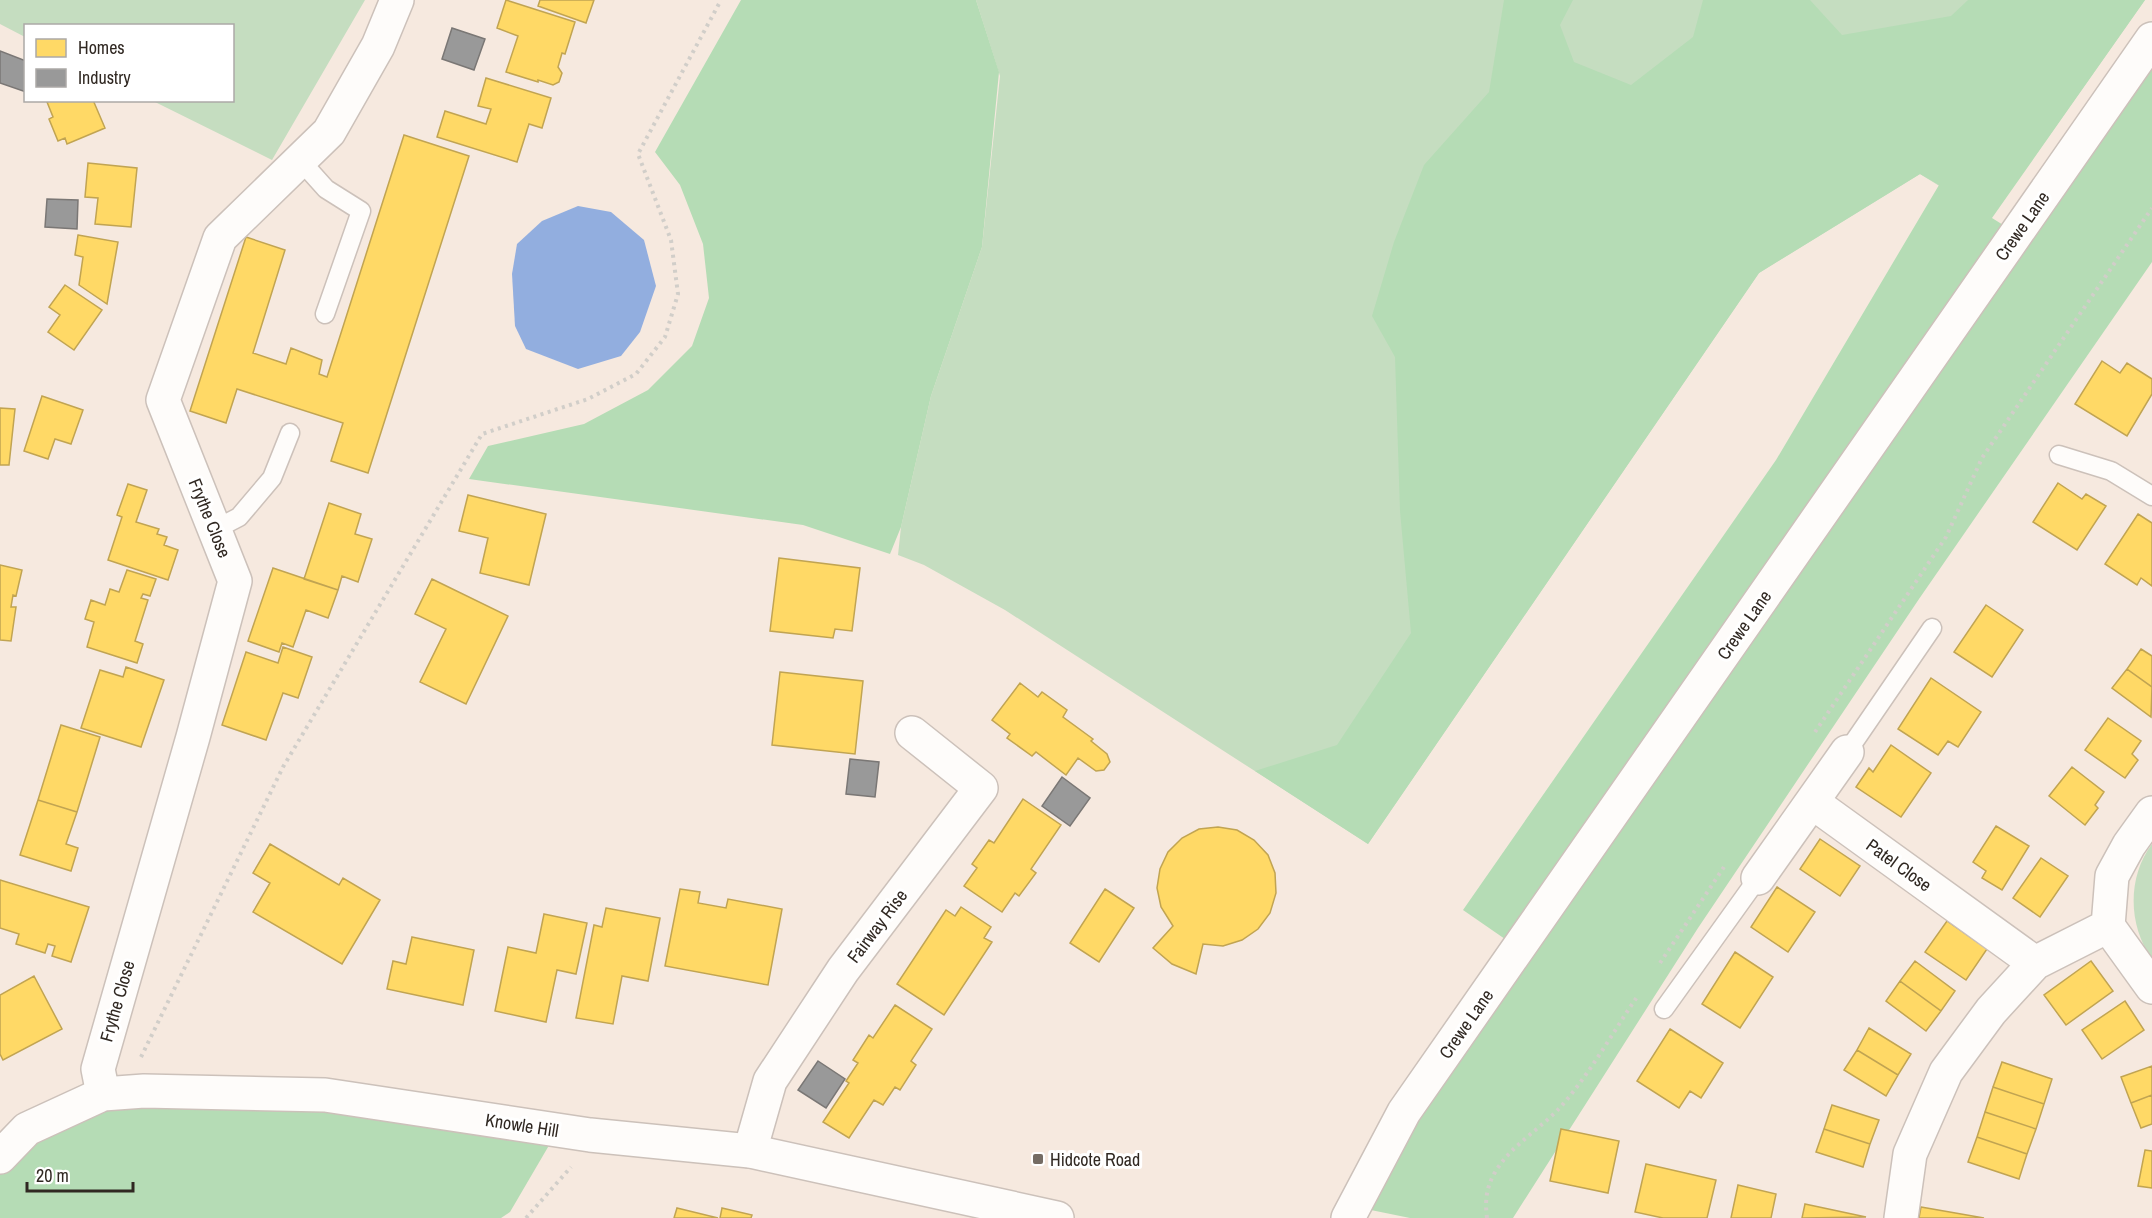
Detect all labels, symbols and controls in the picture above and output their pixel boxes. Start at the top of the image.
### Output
legend [24,24,234,102]
text: Homes [78,35,125,60]
text: Industry [78,65,131,90]
street label: Crewe Lane [1989,186,2055,266]
street label: Frythe Close [183,475,237,561]
street label: Crewe Lane [1711,585,1777,665]
street label: Patel Close [1861,833,1937,897]
street label: Fairway Rise [841,884,913,968]
street label: Frythe Close [93,957,141,1045]
street label: Crewe Lane [1433,984,1499,1064]
street label: Knowle Hill [484,1107,560,1143]
place label: Hidcote Road [1050,1147,1140,1172]
marker: Hidcote Road [1031,1152,1045,1166]
scale bar [27,1155,134,1193]
text: 20 m [36,1163,69,1188]

